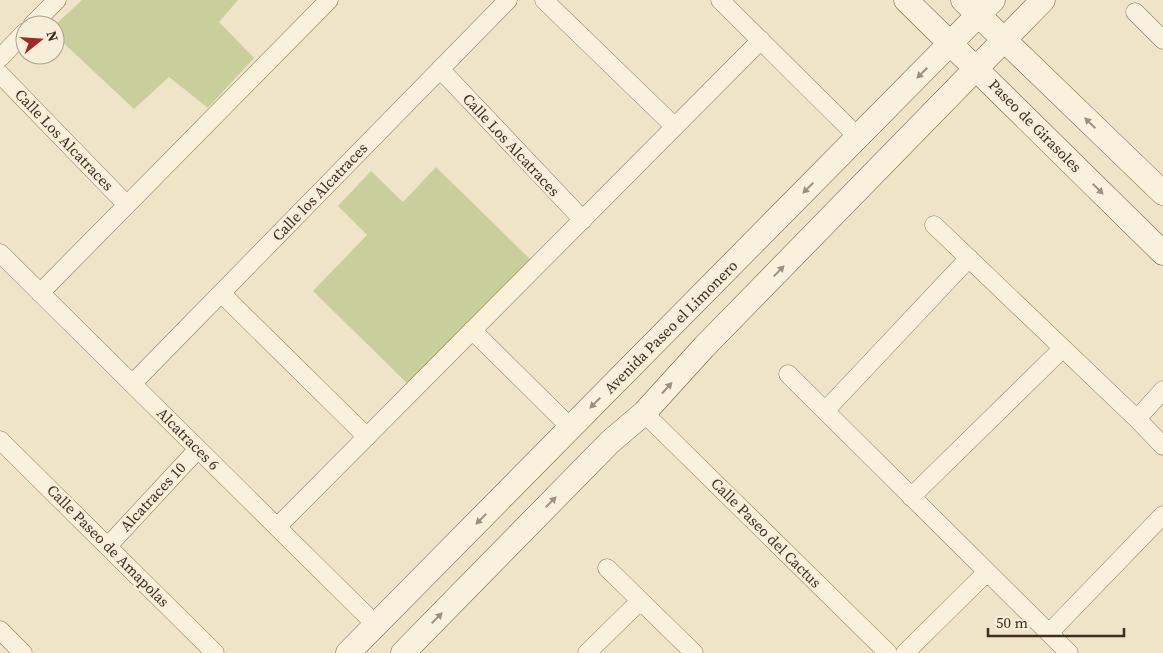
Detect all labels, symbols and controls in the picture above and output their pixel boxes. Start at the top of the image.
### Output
north arrow [15,15,65,65]
text: N [41,28,63,44]
one-way arrow [917,66,929,78]
street label: Paseo de Girasoles [984,74,1087,177]
street label: Calle Los Alcatraces [10,84,118,195]
street label: Calle Los Alcatraces [458,89,565,201]
one-way arrow [1084,117,1096,129]
street label: Calle los Alcatraces [267,138,372,246]
one-way arrow [802,182,814,194]
one-way arrow [1092,183,1104,195]
street label: Avenida Paseo el Limonero [599,255,742,398]
one-way arrow [773,265,785,277]
one-way arrow [661,383,673,395]
one-way arrow [590,397,602,409]
street label: Alcatraces 6 [152,403,224,475]
street label: Alcatraces 10 [115,457,190,536]
street label: Calle Paseo del Cactus [707,473,826,592]
street label: Calle Paseo de Amapolas [42,480,174,612]
one-way arrow [545,497,557,509]
one-way arrow [475,513,487,525]
scale bar [988,606,1124,638]
one-way arrow [431,612,443,624]
text: 50 m [996,612,1028,633]

